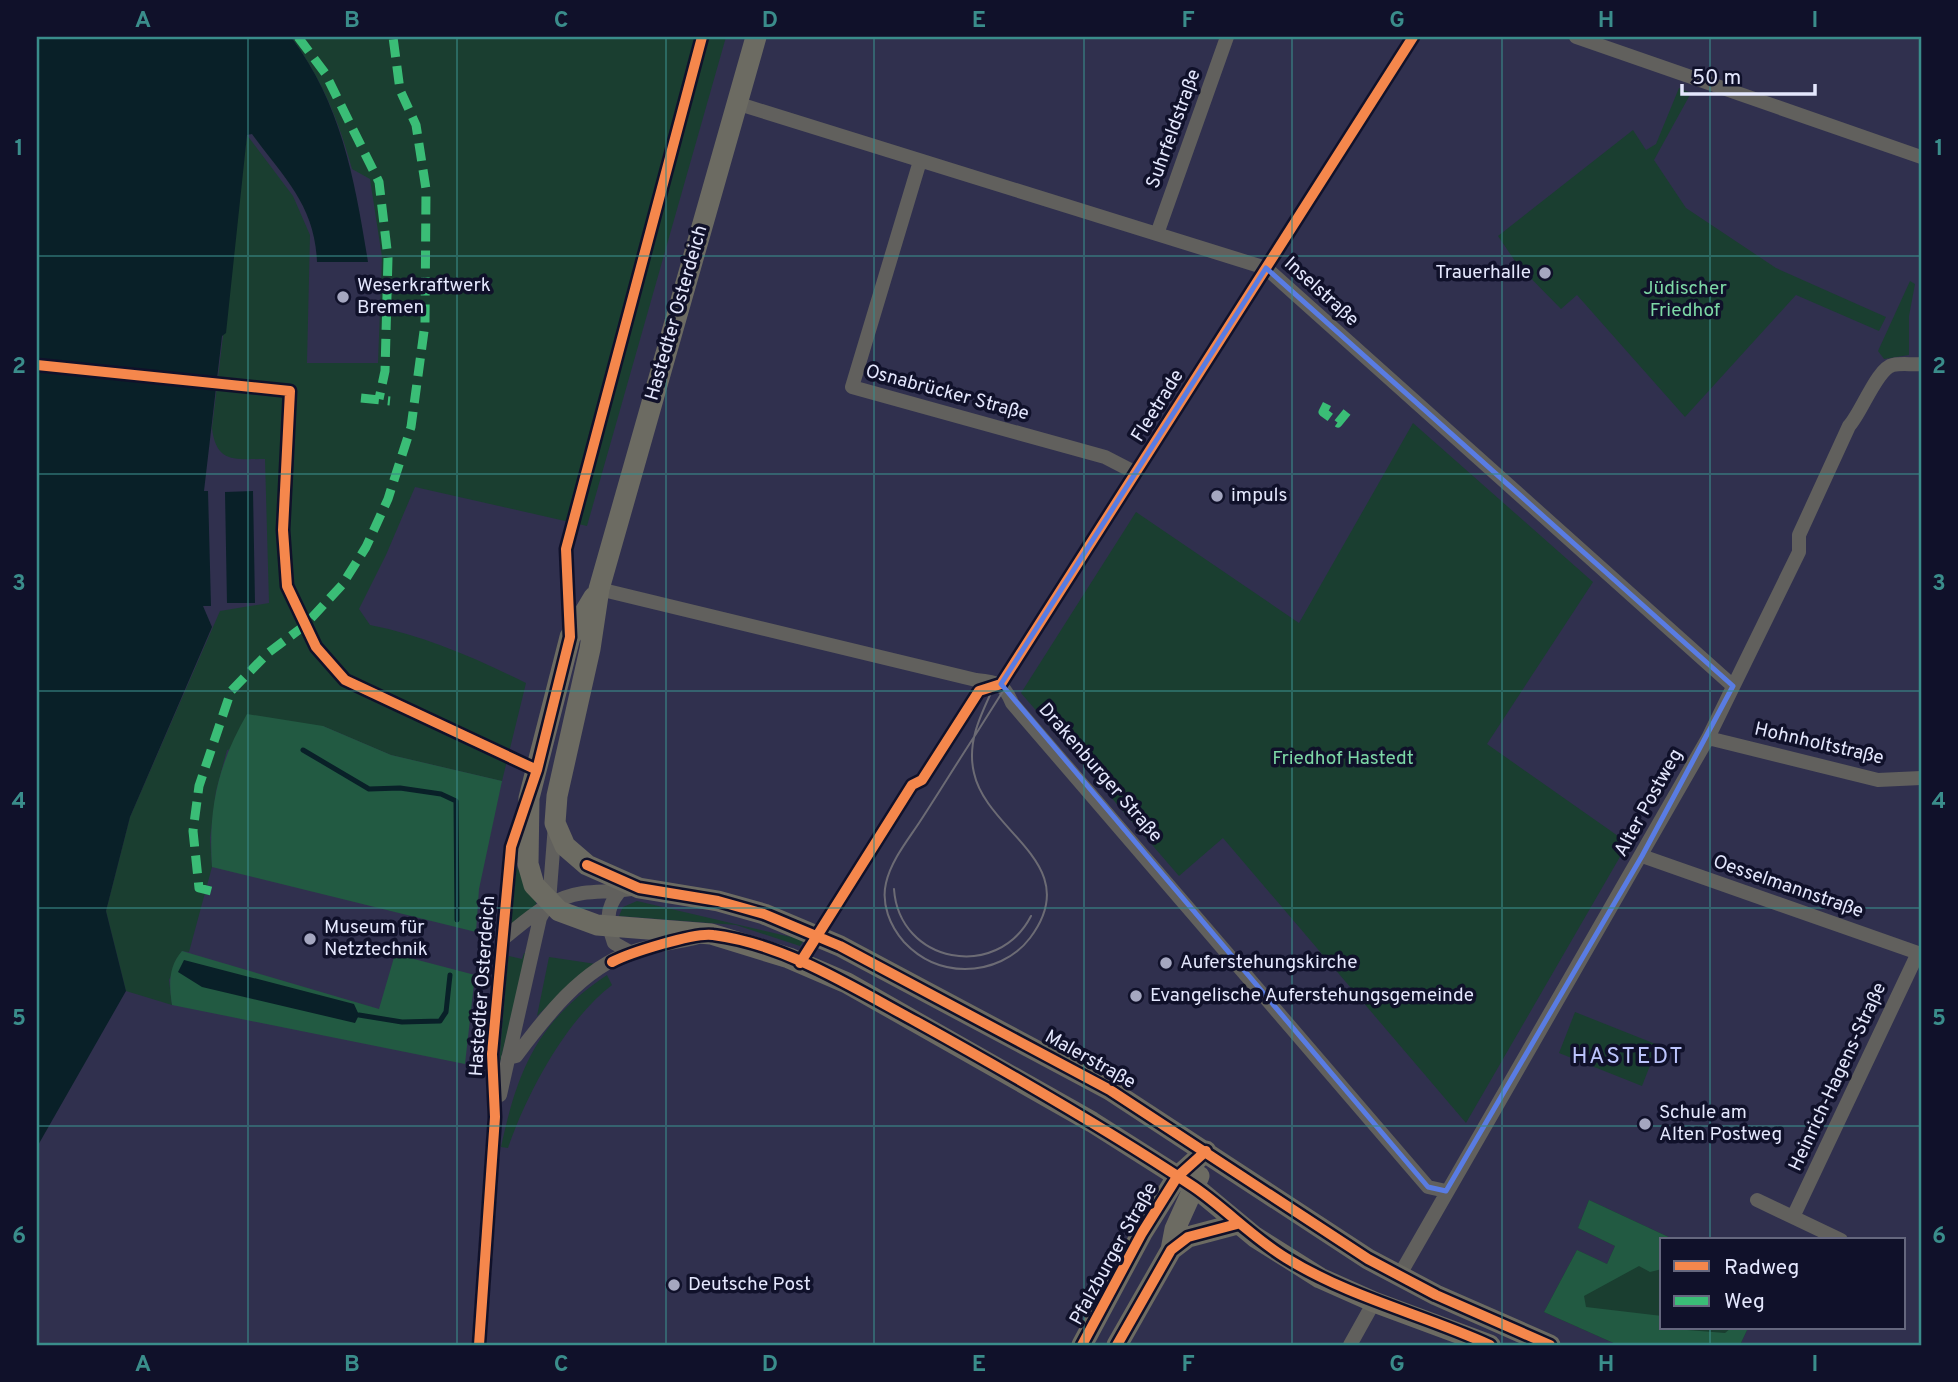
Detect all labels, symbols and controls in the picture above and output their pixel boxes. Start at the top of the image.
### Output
text: A [135,7,151,36]
text: B [344,7,360,36]
text: C [554,7,568,36]
text: D [762,7,778,36]
text: E [972,7,986,36]
text: F [1181,7,1195,36]
text: G [1389,7,1405,36]
text: H [1598,7,1614,36]
text: I [1812,7,1818,36]
scale bar [1682,52,1814,96]
text: 50 m [1692,65,1741,92]
street label: Suhrfeldstraße [1141,66,1207,192]
text: 1 [14,135,24,164]
text: 1 [1934,135,1944,164]
street label: Hastedter Osterdeich [640,223,714,403]
street label: Inselstraße [1278,252,1364,332]
place label: Trauerhalle [1435,261,1531,285]
marker: Trauerhalle [1537,265,1553,281]
place label: Weserkraftwerk Bremen [357,274,491,320]
park label: Jüdischer Friedhof [1643,277,1727,323]
marker: Weserkraftwerk Bremen [335,289,351,305]
text: 2 [12,353,26,382]
text: 2 [1932,353,1946,382]
street label: Osnabrücker Straße [863,360,1031,426]
street label: Fleetrade [1126,365,1190,447]
place label: impuls [1231,484,1288,508]
marker: impuls [1209,488,1225,504]
text: 3 [12,570,26,599]
text: 3 [1932,570,1946,599]
street label: Drakenburger Straße [1033,698,1167,848]
street label: Hohnholtstraße [1752,717,1886,771]
street label: Alter Postweg [1609,745,1689,861]
park label: Friedhof Hastedt [1272,747,1414,771]
text: 4 [12,788,26,817]
text: 4 [1932,788,1946,817]
street label: Oesselmannstraße [1710,850,1866,924]
street label: Hastedter Osterdeich [465,895,501,1077]
place label: Museum für Netztechnik [324,916,428,962]
marker: Museum für Netztechnik [302,931,318,947]
place label: Auferstehungskirche [1180,951,1358,975]
marker: Auferstehungskirche [1158,955,1174,971]
street label: Heinrich-Hagens-Straße [1784,979,1892,1175]
place label: Evangelische Auferstehungsgemeinde [1150,984,1474,1008]
marker: Evangelische Auferstehungsgemeinde [1128,988,1144,1004]
text: 5 [12,1005,26,1034]
text: 5 [1932,1005,1946,1034]
street label: Malerstraße [1040,1025,1140,1095]
district label: HASTEDT [1571,1043,1685,1072]
place label: Schule am Alten Postweg [1659,1101,1782,1147]
marker: Schule am Alten Postweg [1637,1116,1653,1132]
street label: Pfalzburger Straße [1065,1178,1163,1330]
text: 6 [12,1223,26,1252]
text: 6 [1932,1223,1946,1252]
legend [1660,1238,1906,1330]
text: Radweg [1724,1255,1799,1282]
place label: Deutsche Post [688,1273,811,1297]
marker: Deutsche Post [666,1277,682,1293]
text: Weg [1724,1289,1765,1316]
text: A [135,1351,151,1380]
text: B [344,1351,360,1380]
text: C [554,1351,568,1380]
text: D [762,1351,778,1380]
text: E [972,1351,986,1380]
text: F [1181,1351,1195,1380]
text: G [1389,1351,1405,1380]
text: H [1598,1351,1614,1380]
text: I [1812,1351,1818,1380]

